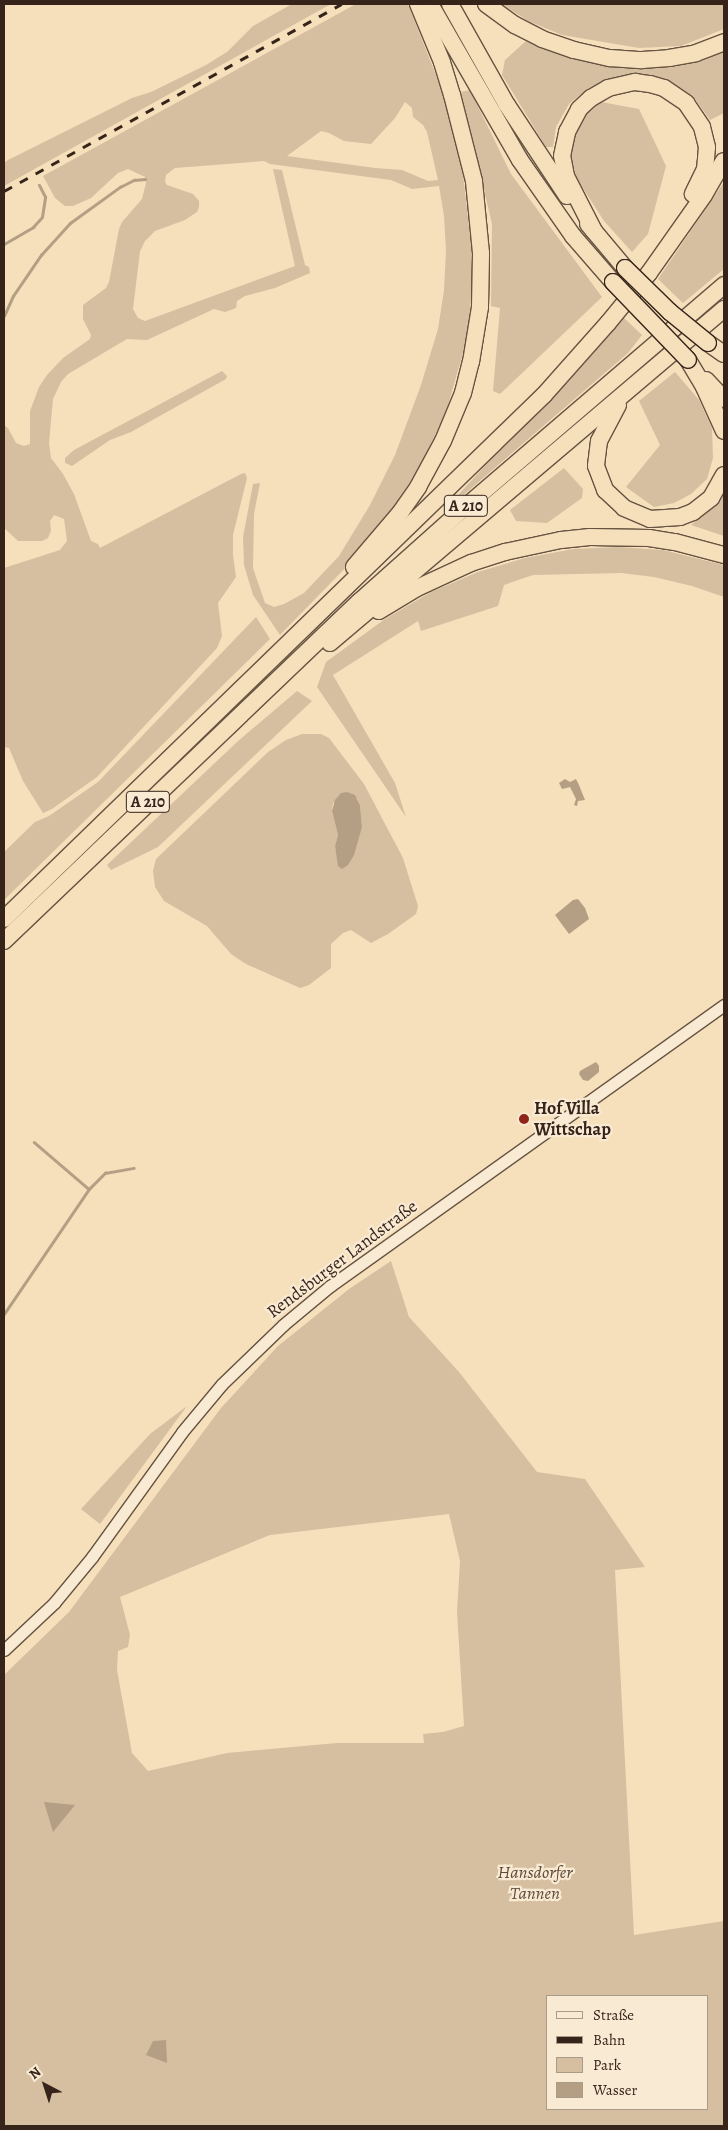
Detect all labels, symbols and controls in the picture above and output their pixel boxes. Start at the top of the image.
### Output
road number: A 210 [444,492,488,520]
road number: A 210 [126,789,170,816]
place label: Hof Villa Wittschap [534,1098,611,1140]
marker: Hof Villa Wittschap [518,1113,530,1125]
street label: Rendsburger Landstraße [263,1195,421,1323]
park label: Hansdorfer Tannen [498,1862,572,1905]
legend [546,1995,708,2110]
text: Straße [593,2005,634,2025]
text: Bahn [593,2030,625,2050]
text: Park [593,2055,621,2075]
north arrow [20,2060,70,2110]
text: N [25,2063,45,2084]
text: Wasser [593,2080,637,2100]

